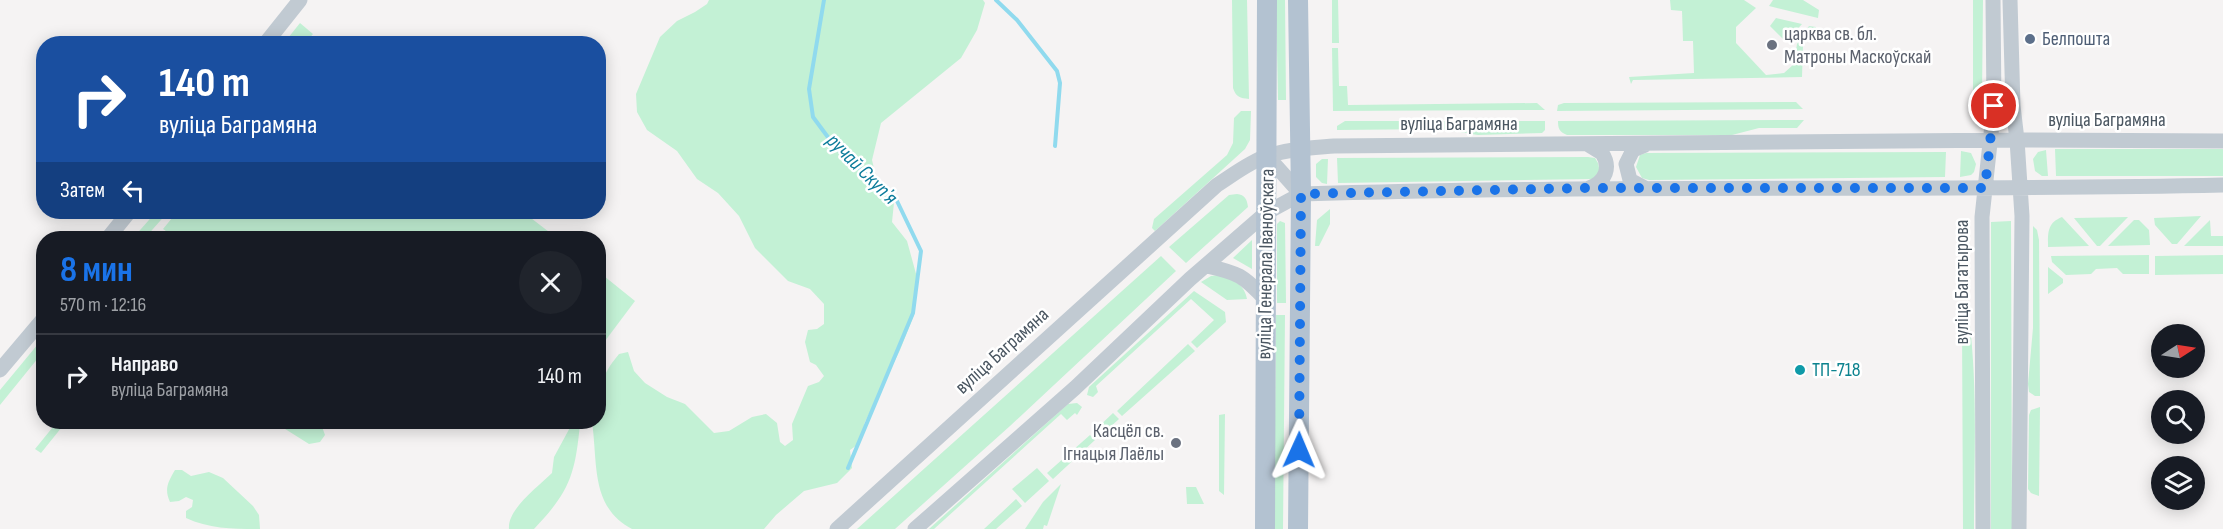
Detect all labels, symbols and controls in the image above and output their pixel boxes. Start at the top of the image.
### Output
place label: царква св. бл. Матроны Маскоўскай [1784,22,1931,69]
place label: Белпошта [2042,27,2110,51]
marker: Белпошта [2023,32,2037,46]
marker: царква св. бл. Матроны Маскоўскай [1765,38,1779,52]
text: 140 m [159,58,250,109]
icon: right [60,60,138,138]
pin [1968,80,2019,131]
icon: arrive [1977,89,2010,122]
street label: вуліца Баграмяна [2048,108,2166,132]
text: вуліца Баграмяна [159,109,318,141]
street label: вуліца Баграмяна [1400,112,1518,136]
water label: ручай Скупʼя [820,127,903,210]
street label: вуліца Генерала Іваноўскага [1252,168,1280,360]
icon: left [117,174,150,207]
text: Затем [60,177,105,204]
street label: вуліца Багатырова [1950,219,1974,345]
text: 8 мин [60,249,133,292]
button: close [519,251,582,314]
text: 570 m · 12:16 [60,293,146,317]
street label: вуліца Баграмяна [950,303,1054,399]
north arrow [2151,324,2205,378]
map controls [2151,324,2205,510]
text: Направо [111,351,178,378]
place label: ТП-718 [1812,358,1861,382]
icon: right [60,360,93,393]
text: 140 m [538,363,582,390]
marker: ТП-718 [1793,363,1807,377]
text: вуліца Баграмяна [111,378,228,402]
button: search [2151,390,2205,444]
position arrow [1267,418,1331,482]
place label: Касцёл св. Ігнацыя Лаёлы [1063,419,1164,466]
marker: Касцёл св. Ігнацыя Лаёлы [1169,436,1183,450]
button: layers [2151,456,2205,510]

